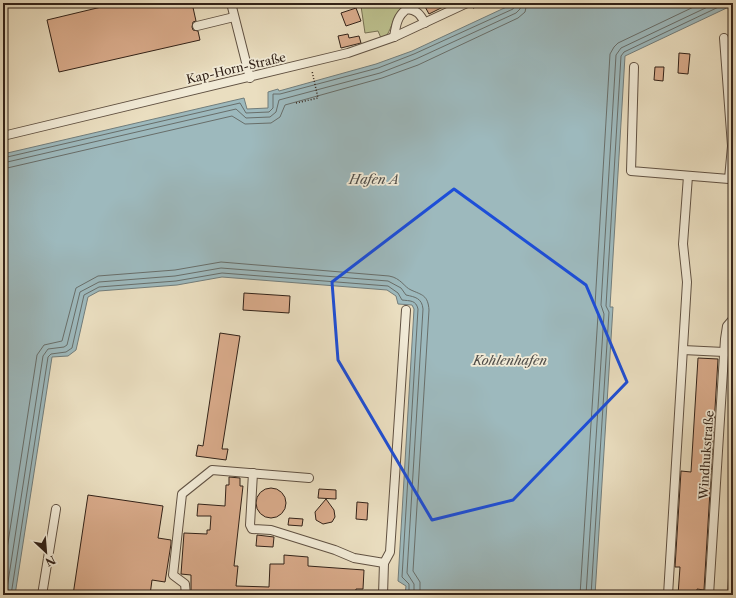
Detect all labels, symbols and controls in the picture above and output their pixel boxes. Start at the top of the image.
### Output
street label: Kap-Horn-Straße [185,49,287,87]
water label: Hafen A [348,171,399,187]
water label: Kohlenhafen [472,352,547,368]
street label: Windhukstraße [695,410,717,501]
north arrow [26,532,66,572]
text: N [43,553,58,570]

